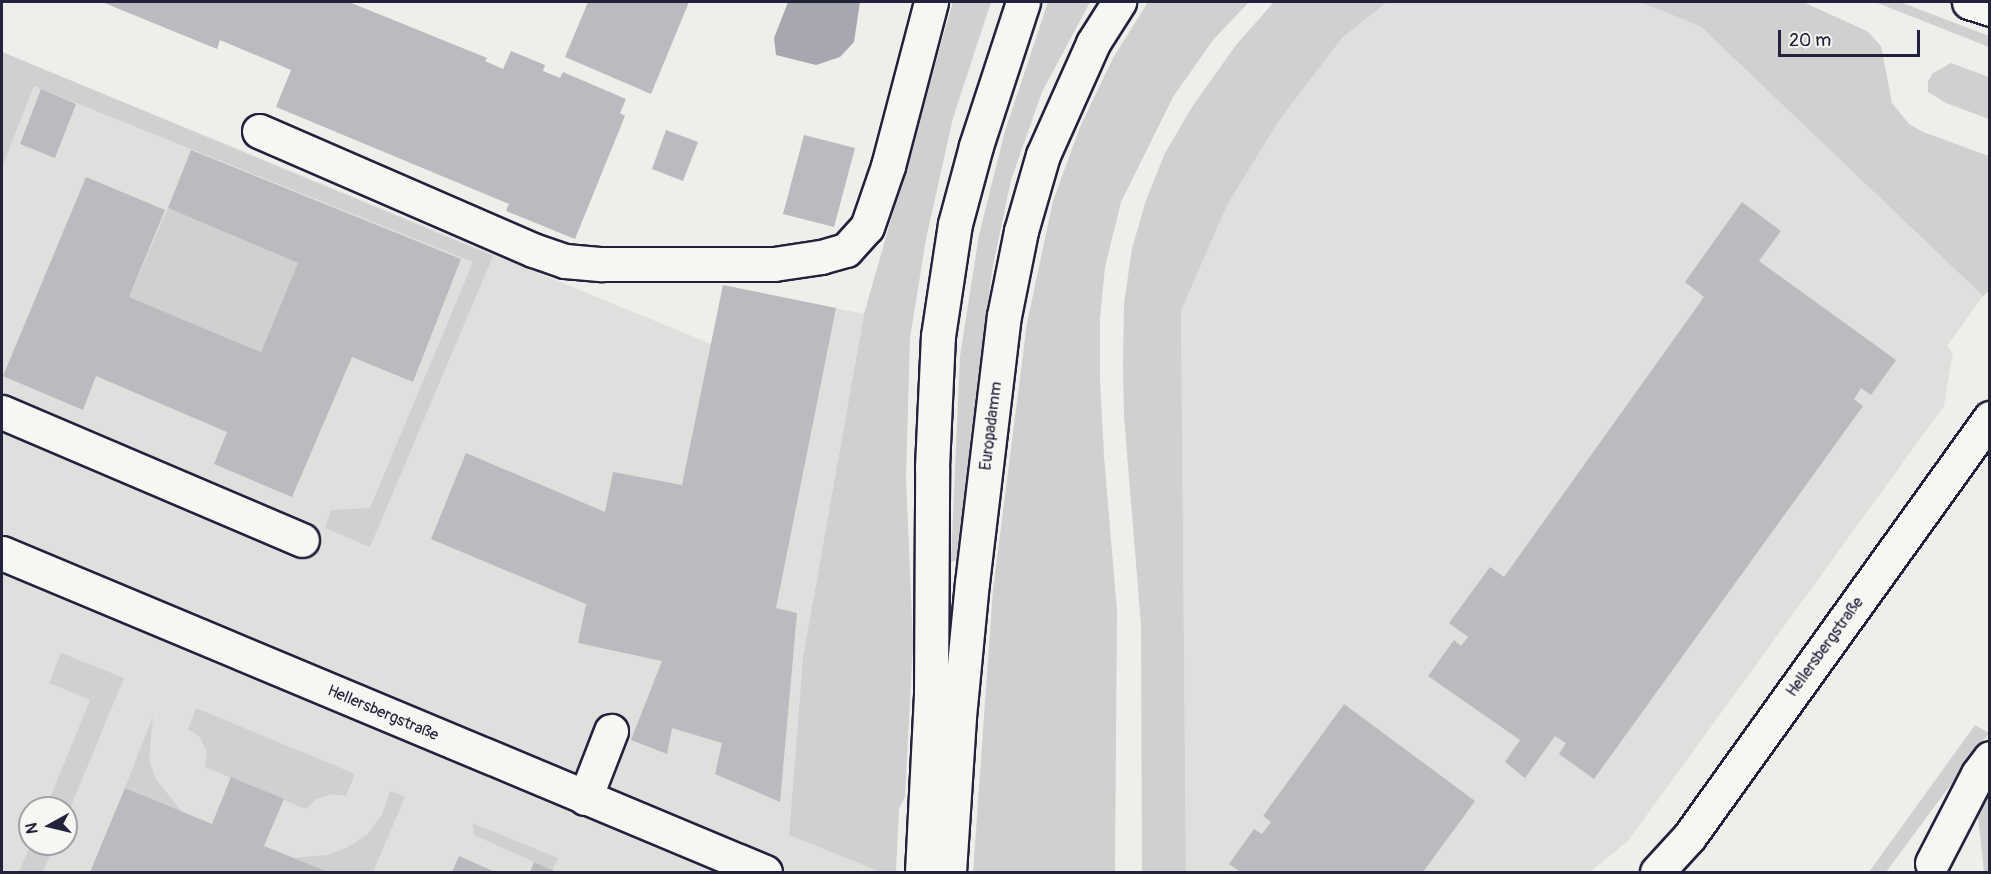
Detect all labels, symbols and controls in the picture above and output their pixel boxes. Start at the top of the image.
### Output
scale bar [1781,18,1924,56]
text: 20 m [1789,29,1831,52]
street label: Europadamm [976,381,1006,471]
street label: Hellersbergstraße [1782,593,1868,701]
street label: Hellersbergstraße [325,681,441,745]
north arrow [18,796,78,856]
text: N [22,821,43,835]

